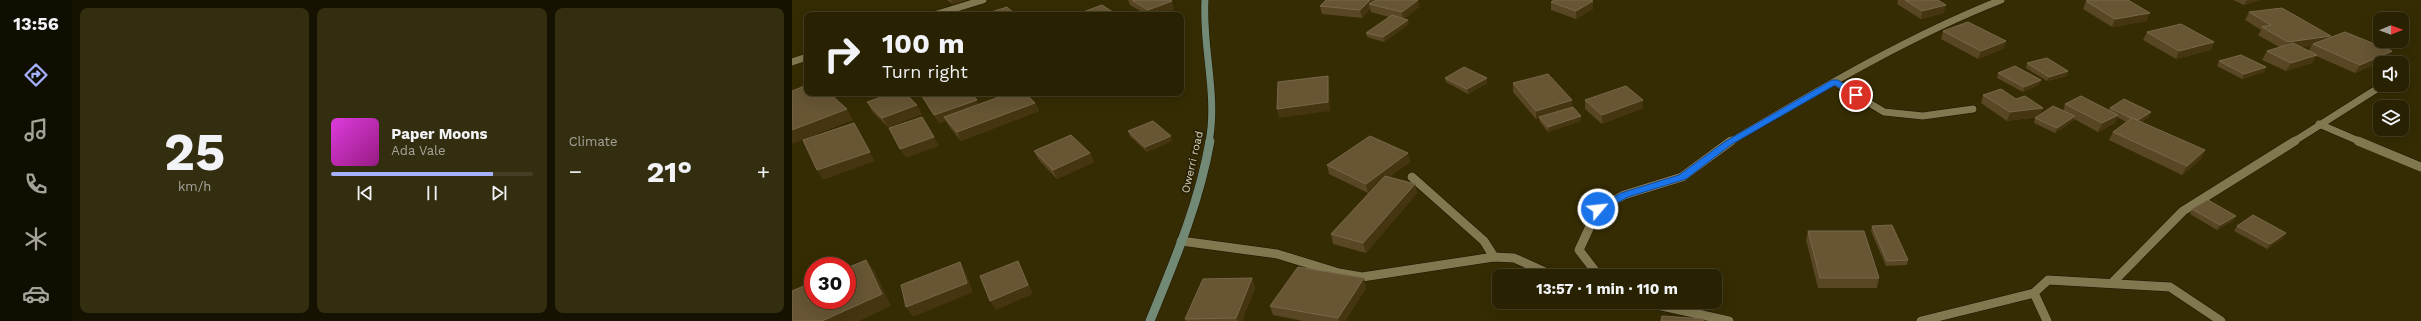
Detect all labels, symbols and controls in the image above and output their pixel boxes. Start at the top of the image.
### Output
north arrow [2373,12,2409,48]
map controls [2373,12,2409,136]
text: 13:56 [13,13,59,34]
text: 100 m [882,27,965,60]
icon: right [816,28,868,80]
button: sound [2373,56,2409,92]
icon: directions [22,61,50,89]
text: Turn right [882,61,968,82]
pin [1839,78,1873,112]
icon: arrive [1845,84,1867,106]
button: layers [2373,100,2409,136]
icon: music [22,116,50,144]
text: 25 [164,122,225,183]
text: Paper Moons [391,125,488,143]
street label: Owerri road [1179,130,1206,194]
text: Climate [569,134,617,149]
text: Ada Vale [391,143,445,158]
text: 21° [646,154,692,189]
text: − [569,159,582,184]
text: + [757,159,770,184]
icon: phone [22,170,50,198]
text: km/h [178,179,211,194]
icon: previous [354,182,376,204]
icon: pause [421,182,443,204]
icon: next [488,182,510,204]
position arrow [1577,188,1619,230]
icon: climate [22,225,50,253]
speed limit sign: 30 [804,257,856,309]
icon: car [22,280,50,308]
text: 13:57 · 1 min · 110 m [1536,280,1678,298]

